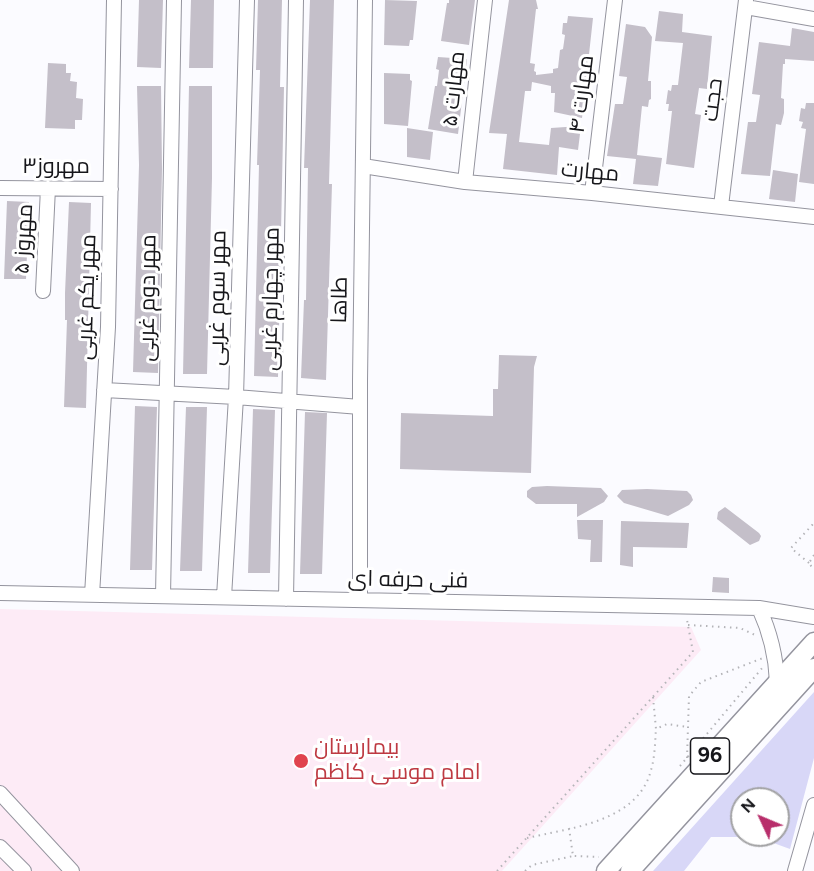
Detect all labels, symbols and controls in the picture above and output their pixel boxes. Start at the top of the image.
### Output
street label: مهارت ۵ [437,50,471,128]
street label: مهارت ۴ [564,54,600,134]
street label: حجت [697,77,729,123]
street label: مهروز۳ [22,154,90,180]
street label: مهارت [560,156,620,188]
street label: مهروز ۵ [9,203,39,275]
street label: مهر چهارم غربی [257,227,285,371]
street label: مهر سوم غربی [204,230,232,366]
street label: مهر یکم غربی [72,234,102,360]
street label: مهر دوم غربی [134,234,162,362]
street label: طاها [326,276,354,324]
street label: فنی حرفه ای [347,566,469,594]
place label: بیمارستان امام موسی کاظم [314,735,481,786]
road number: 96 [690,738,730,774]
marker: بیمارستان امام موسی کاظم [292,752,310,770]
north arrow [730,787,790,847]
text: N [737,794,759,817]

